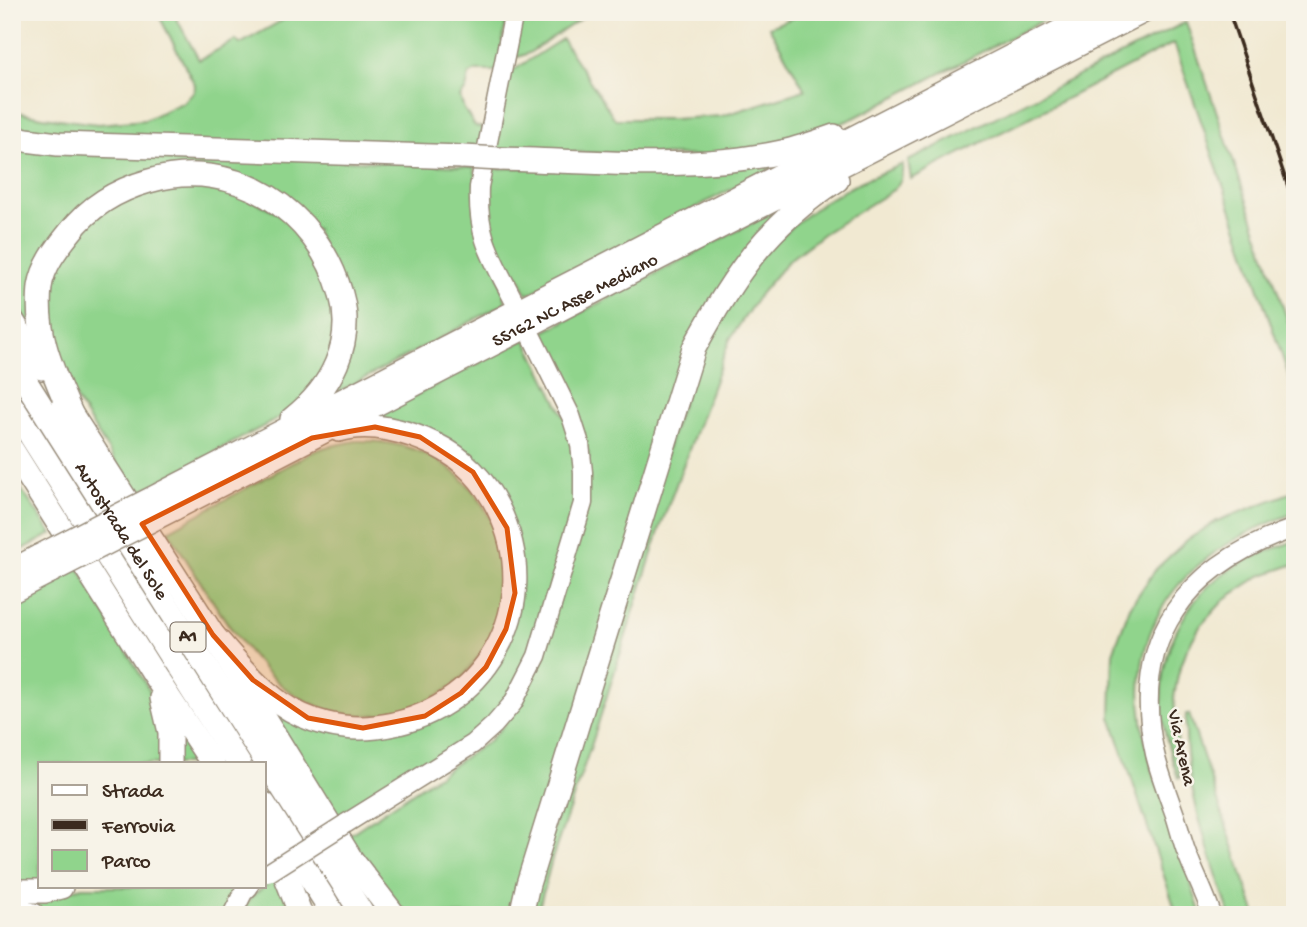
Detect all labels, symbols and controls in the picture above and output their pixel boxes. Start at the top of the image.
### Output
street label: SS162 NC Asse Mediano [489,249,662,353]
street label: Autostrada del Sole [68,458,173,605]
road number: A1 [170,622,206,652]
street label: Via Arena [1161,707,1200,789]
legend [38,762,266,888]
text: Strada [102,781,165,806]
text: Ferrovia [101,816,176,841]
text: Parco [101,851,151,876]

